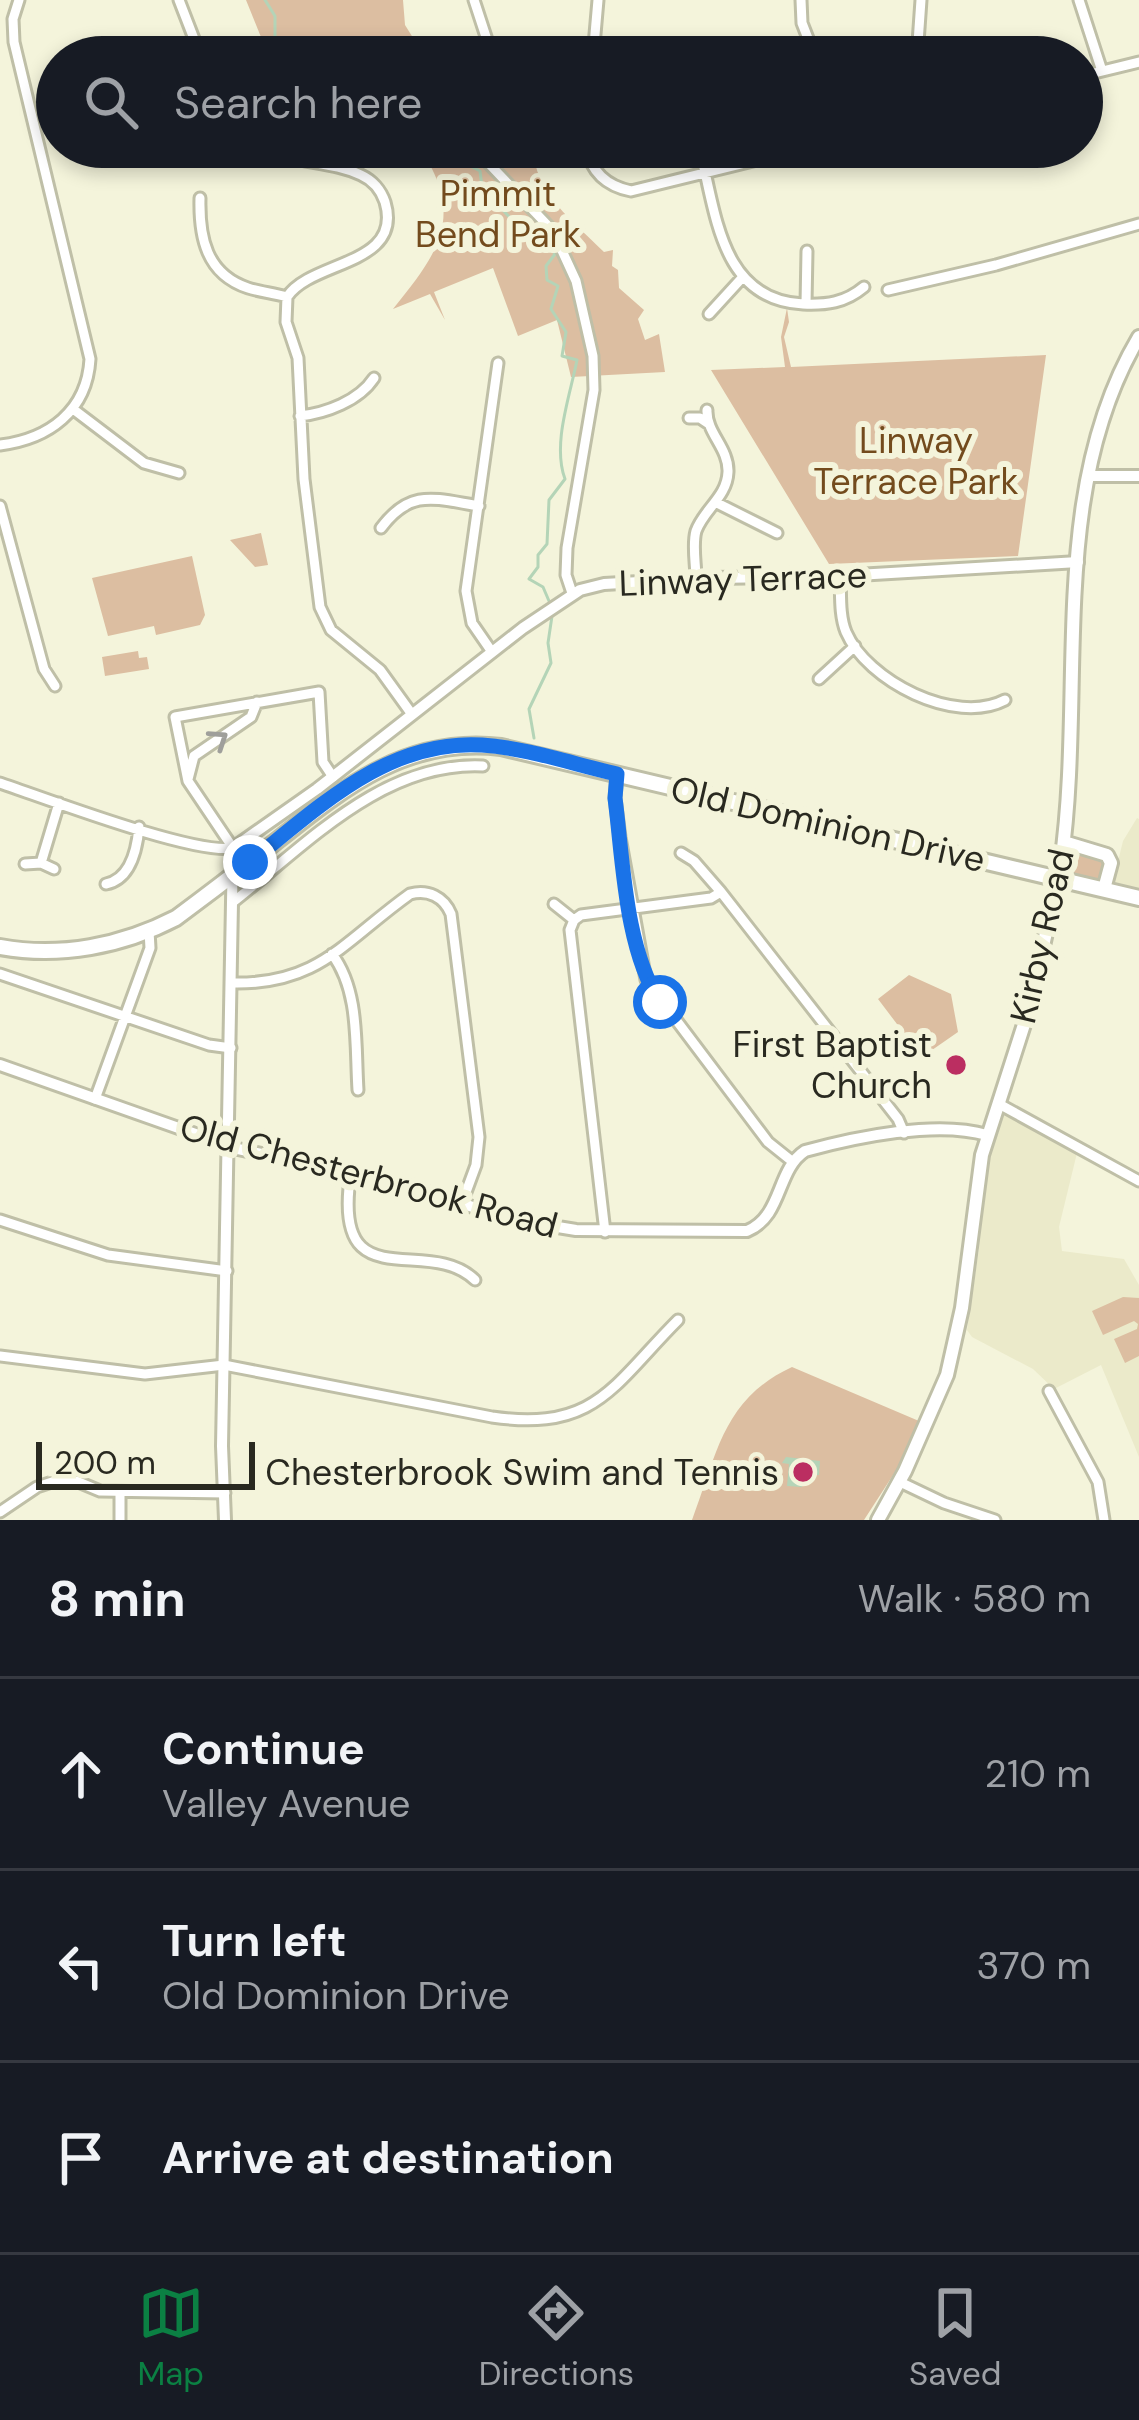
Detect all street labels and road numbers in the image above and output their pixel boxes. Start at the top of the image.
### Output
street label: Linway Terrace [618,551,868,607]
street label: Old Dominion Drive [666,765,990,883]
street label: Kirby Road [999,844,1085,1028]
street label: Old Chesterbrook Road [175,1103,563,1249]

